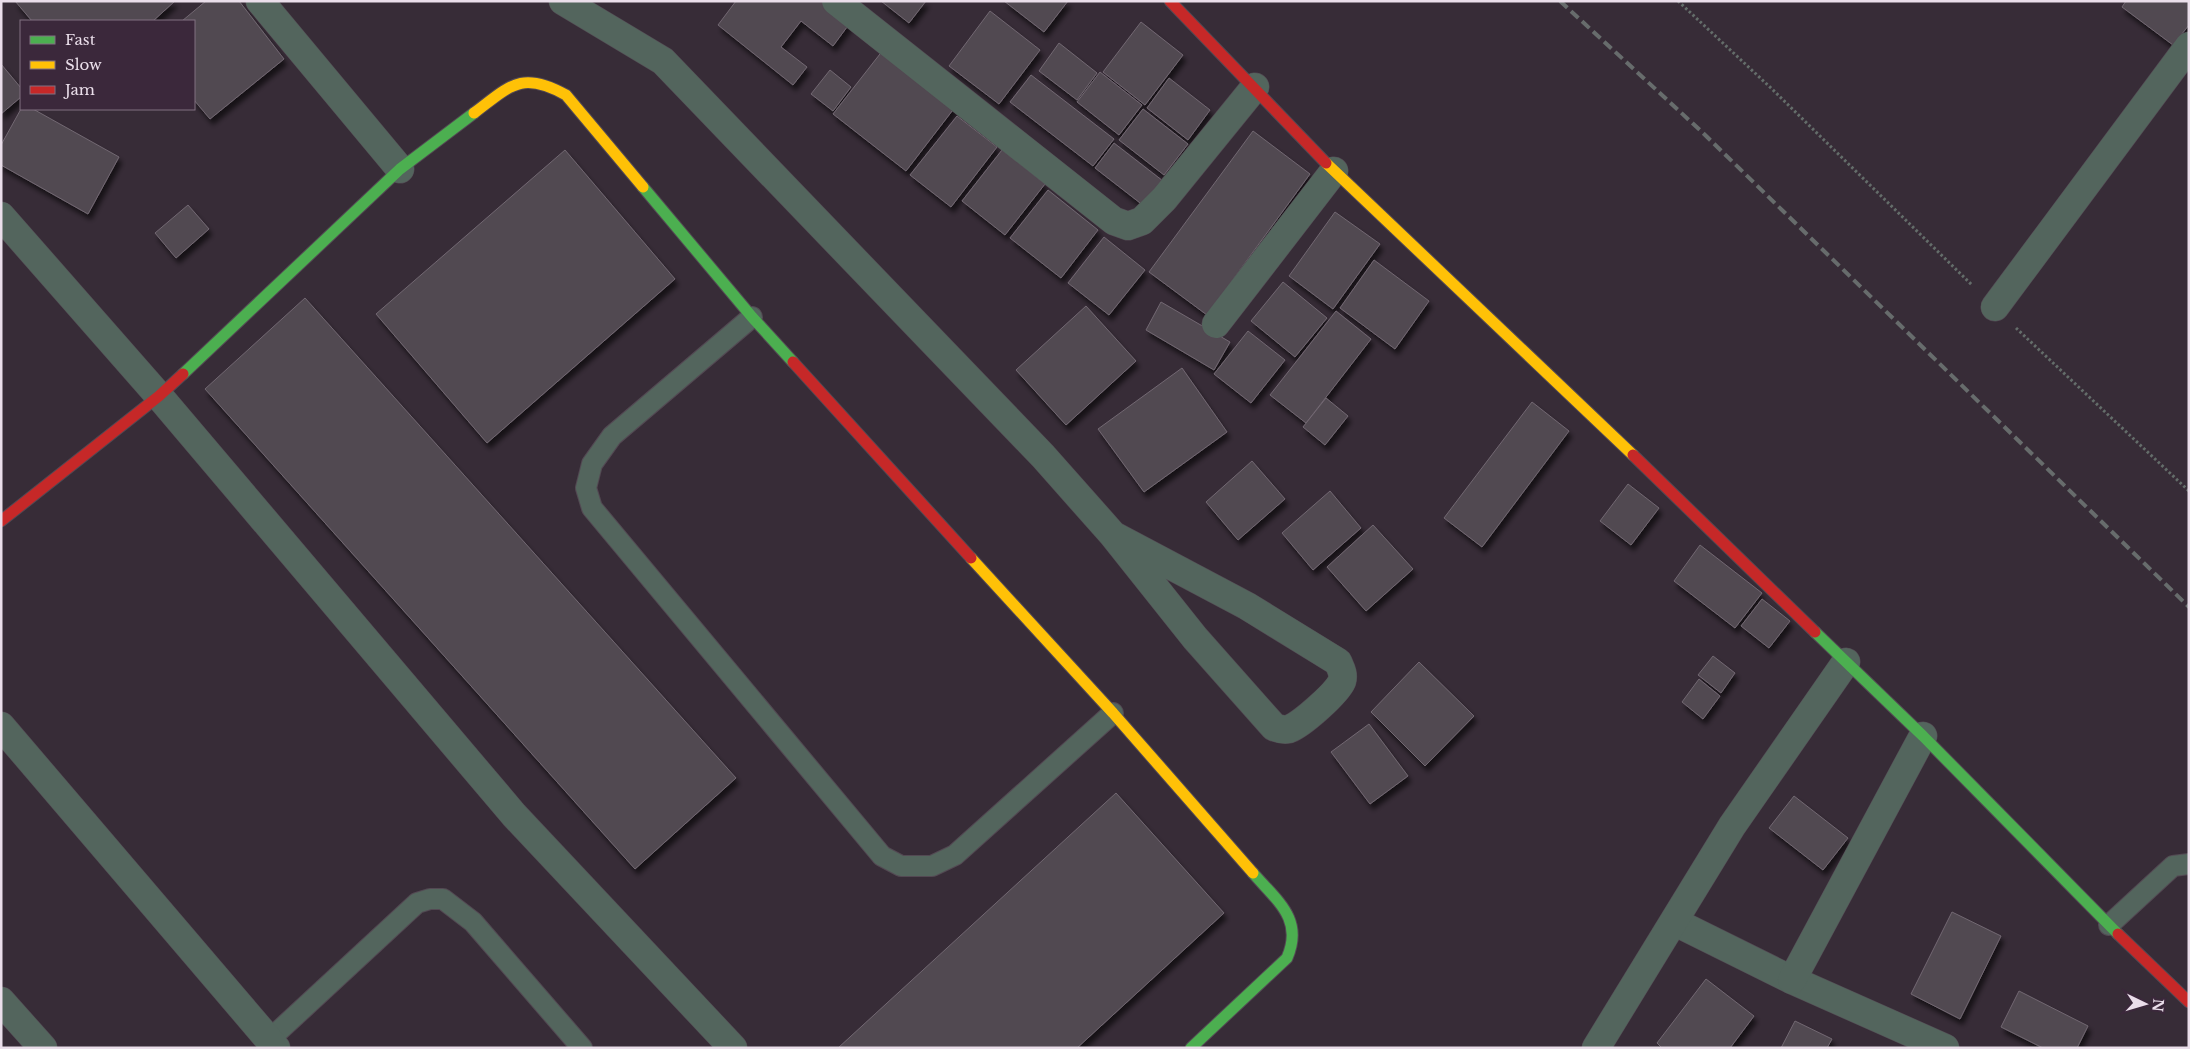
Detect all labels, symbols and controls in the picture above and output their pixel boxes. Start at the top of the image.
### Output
legend [20,20,195,110]
text: Fast [65,30,96,49]
text: Slow [65,55,102,74]
text: Jam [63,80,95,99]
north arrow [2120,979,2170,1029]
text: N [2148,998,2167,1012]

